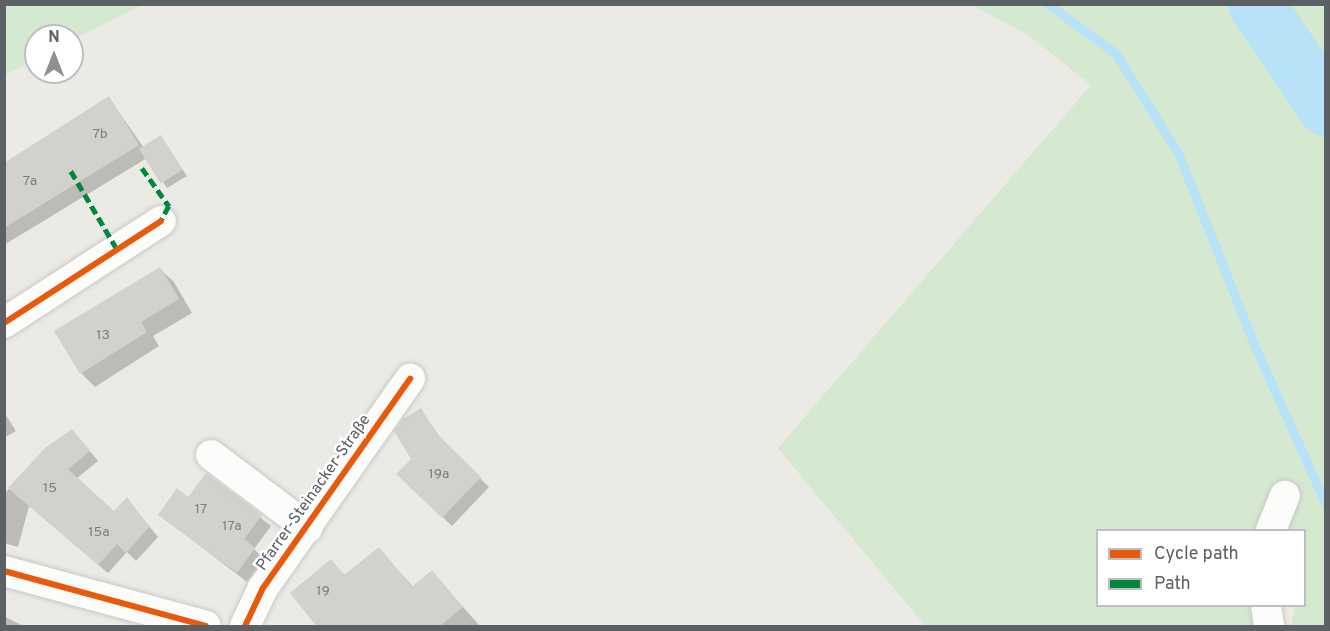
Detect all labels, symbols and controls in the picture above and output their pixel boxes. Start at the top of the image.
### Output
north arrow [24,24,84,84]
text: N [48,28,60,48]
house number: 7b [92,127,108,143]
house number: 7a [23,174,37,190]
house number: 13 [96,328,110,344]
street label: Pfarrer-Steinacker-Straße [253,411,375,575]
house number: 19a [429,467,449,483]
house number: 15 [43,481,57,497]
house number: 17 [195,502,207,518]
house number: 17a [222,519,242,535]
house number: 15a [88,525,110,541]
legend [1096,529,1306,607]
text: Cycle path [1154,543,1239,566]
text: Path [1154,573,1191,596]
house number: 19 [316,584,330,600]

